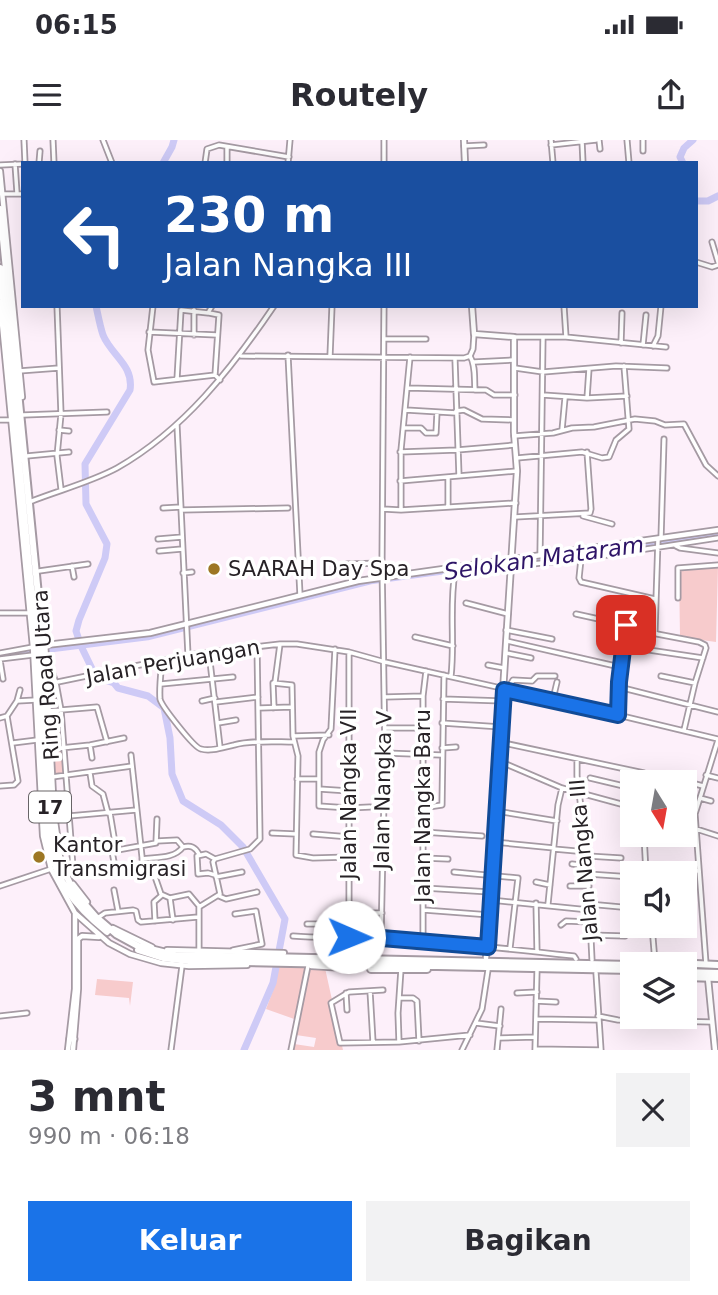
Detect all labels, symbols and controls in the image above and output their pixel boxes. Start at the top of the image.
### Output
text: 06:15 [35,10,118,40]
icon: menu [28,76,66,114]
text: Routely [290,76,428,114]
icon: share [652,76,690,114]
text: 230 m [164,187,334,244]
icon: left [49,189,140,280]
text: Jalan Nangka III [164,246,412,284]
water label: Selokan Mataram [442,531,646,585]
place label: SAARAH Day Spa [228,557,409,581]
marker: SAARAH Day Spa [206,561,222,577]
street label: Ring Road Utara [28,589,64,761]
pin [596,595,656,655]
icon: arrive [607,606,645,644]
street label: Jalan Perjuangan [82,635,262,689]
street label: Jalan Nangka VII [337,708,361,882]
street label: Jalan Nangka Baru [411,709,435,905]
street label: Jalan Nangka V [370,710,396,872]
north arrow [620,770,696,847]
map controls [620,770,697,1029]
street label: Jalan Nangka III [565,778,603,944]
road number: 17 [29,792,71,822]
place label: Kantor Transmigrasi [52,833,186,881]
marker: Kantor Transmigrasi [31,849,47,865]
button: sound [620,861,697,938]
position arrow [312,900,386,974]
button: layers [620,952,697,1029]
text: 3 mnt [28,1072,166,1121]
button: close [616,1073,690,1147]
text: 990 m · 06:18 [28,1123,190,1149]
button: Keluar [28,1201,352,1281]
button: Bagikan [366,1201,690,1281]

